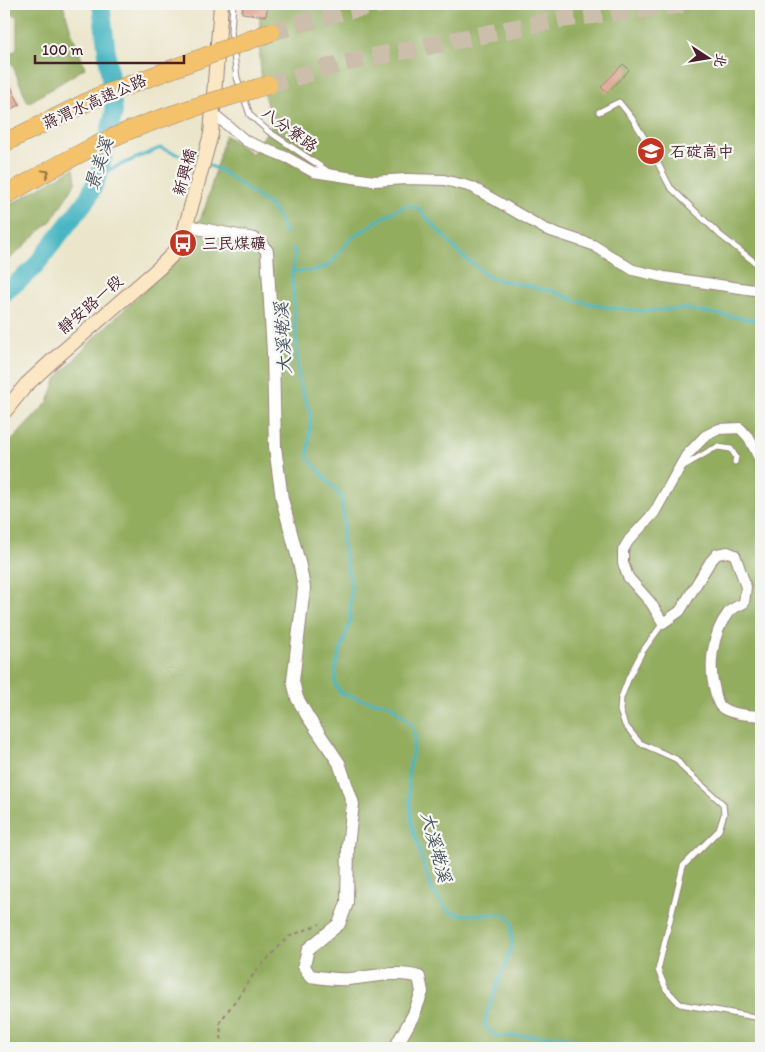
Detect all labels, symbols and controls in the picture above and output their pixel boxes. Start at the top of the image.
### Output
scale bar [35,32,184,64]
north arrow [682,32,732,82]
text: 100 m [42,41,84,59]
text: 北 [710,52,730,69]
street label: 蔣渭水高速公路 [39,70,149,133]
street label: 八分寮路 [258,103,321,156]
water label: 景美溪 [80,134,118,193]
school or university icon: 石碇高中 [636,136,666,166]
place label: 石碇高中 [670,142,734,161]
street label: 新興橋 [169,146,200,198]
one-way arrow [41,169,50,179]
bus stop icon: 三民煤礦 [168,228,198,258]
place label: 三民煤礦 [202,234,266,253]
street label: 靜安路一段 [54,271,127,338]
water label: 大溪墘溪 [270,300,296,375]
water label: 大溪墘溪 [416,809,456,886]

